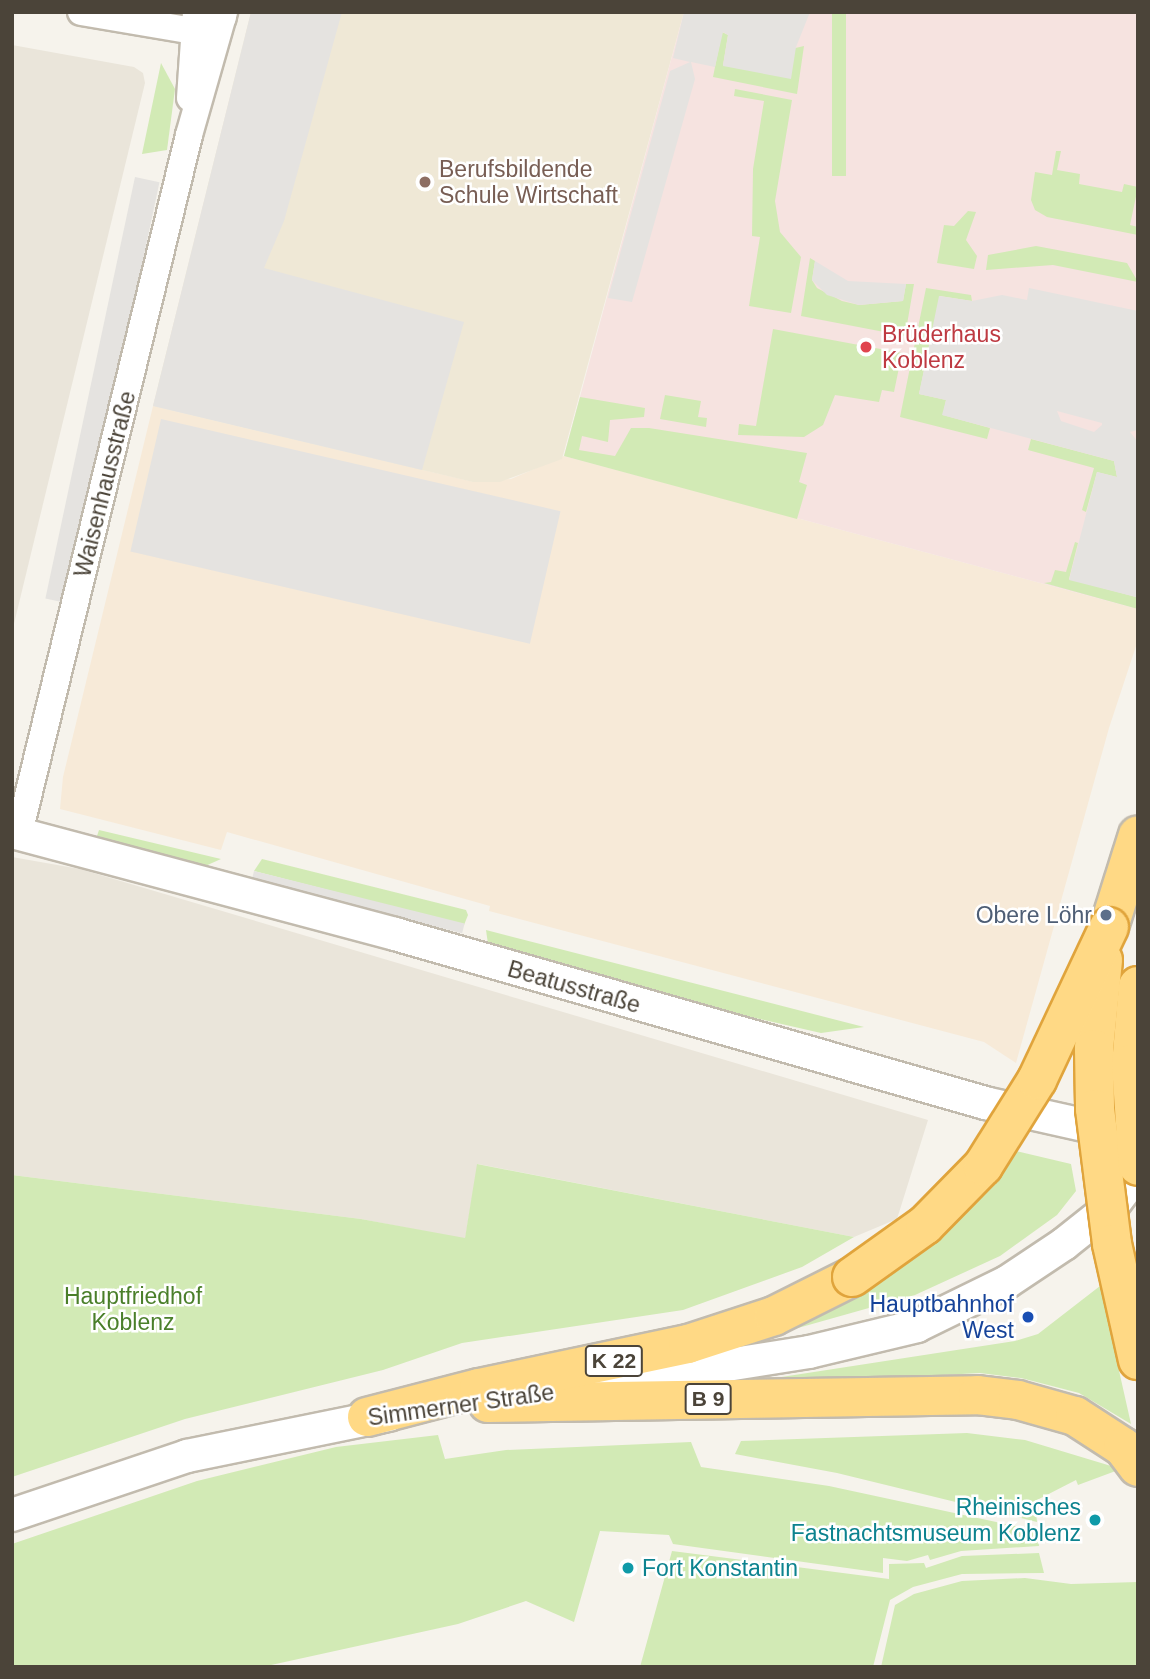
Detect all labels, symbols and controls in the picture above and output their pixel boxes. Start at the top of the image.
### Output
place label: Berufsbildende Schule Wirtschaft [439,155,618,209]
marker: Berufsbildende Schule Wirtschaft [417,174,433,190]
place label: Brüderhaus Koblenz [882,320,1001,374]
marker: Brüderhaus Koblenz [856,337,876,357]
street label: Waisenhausstraße [69,388,141,580]
place label: Obere Löhr [976,901,1092,929]
marker: Obere Löhr [1098,907,1114,923]
street label: Beatusstraße [504,955,644,1019]
park label: Hauptfriedhof Koblenz [64,1282,202,1336]
place label: Hauptbahnhof West [869,1290,1014,1344]
marker: Hauptbahnhof West [1020,1309,1036,1325]
road number: K 22 [584,1344,644,1378]
street label: Simmerner Straße [366,1378,556,1432]
road number: B 9 [684,1382,732,1416]
place label: Rheinisches Fastnachtsmuseum Koblenz [791,1493,1081,1547]
marker: Rheinisches Fastnachtsmuseum Koblenz [1087,1512,1103,1528]
place label: Fort Konstantin [642,1554,798,1582]
marker: Fort Konstantin [620,1560,636,1576]

